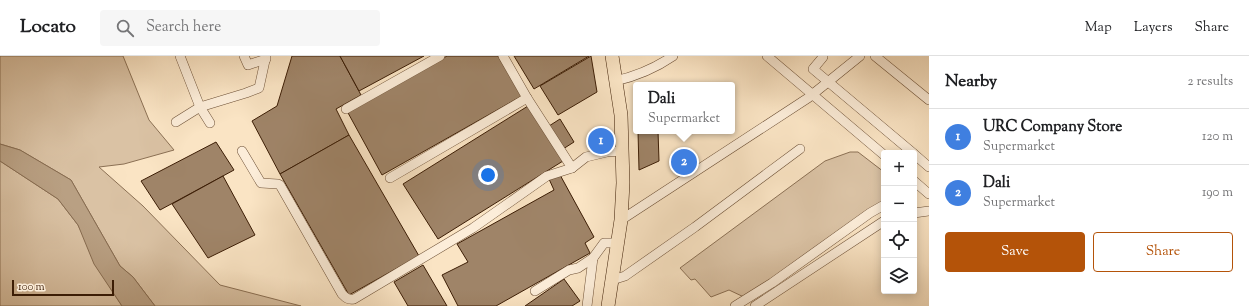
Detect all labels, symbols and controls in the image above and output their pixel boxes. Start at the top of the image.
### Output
search box [100,10,380,46]
text: Locato [20,14,76,41]
icon: search [114,17,136,39]
text: Search here [146,17,221,38]
text: Map [1085,18,1112,38]
text: Layers [1134,18,1172,38]
text: Share [1194,18,1229,38]
text: Nearby [945,70,997,94]
text: 2 results [1188,73,1233,91]
popup [633,82,735,134]
text: Dali [648,89,675,110]
text: Supermarket [648,110,720,128]
text: URC Company Store [983,117,1122,138]
pin: 1 [588,126,614,156]
text: 1 [956,128,960,146]
text: 120 m [1202,128,1233,146]
text: Supermarket [983,138,1055,156]
pin: 2 [671,147,697,177]
map controls [881,150,917,294]
button: + [881,150,917,186]
your location [478,165,498,185]
text: Dali [983,173,1010,194]
text: 2 [955,184,961,202]
text: 190 m [1202,184,1233,202]
button: − [881,186,917,222]
text: Supermarket [983,194,1055,212]
button: locate [881,222,917,258]
button: Save [945,232,1085,272]
button: Share [1093,232,1233,272]
button: layers [881,258,917,294]
scale bar [12,278,114,297]
text: 100 m [18,279,45,295]

